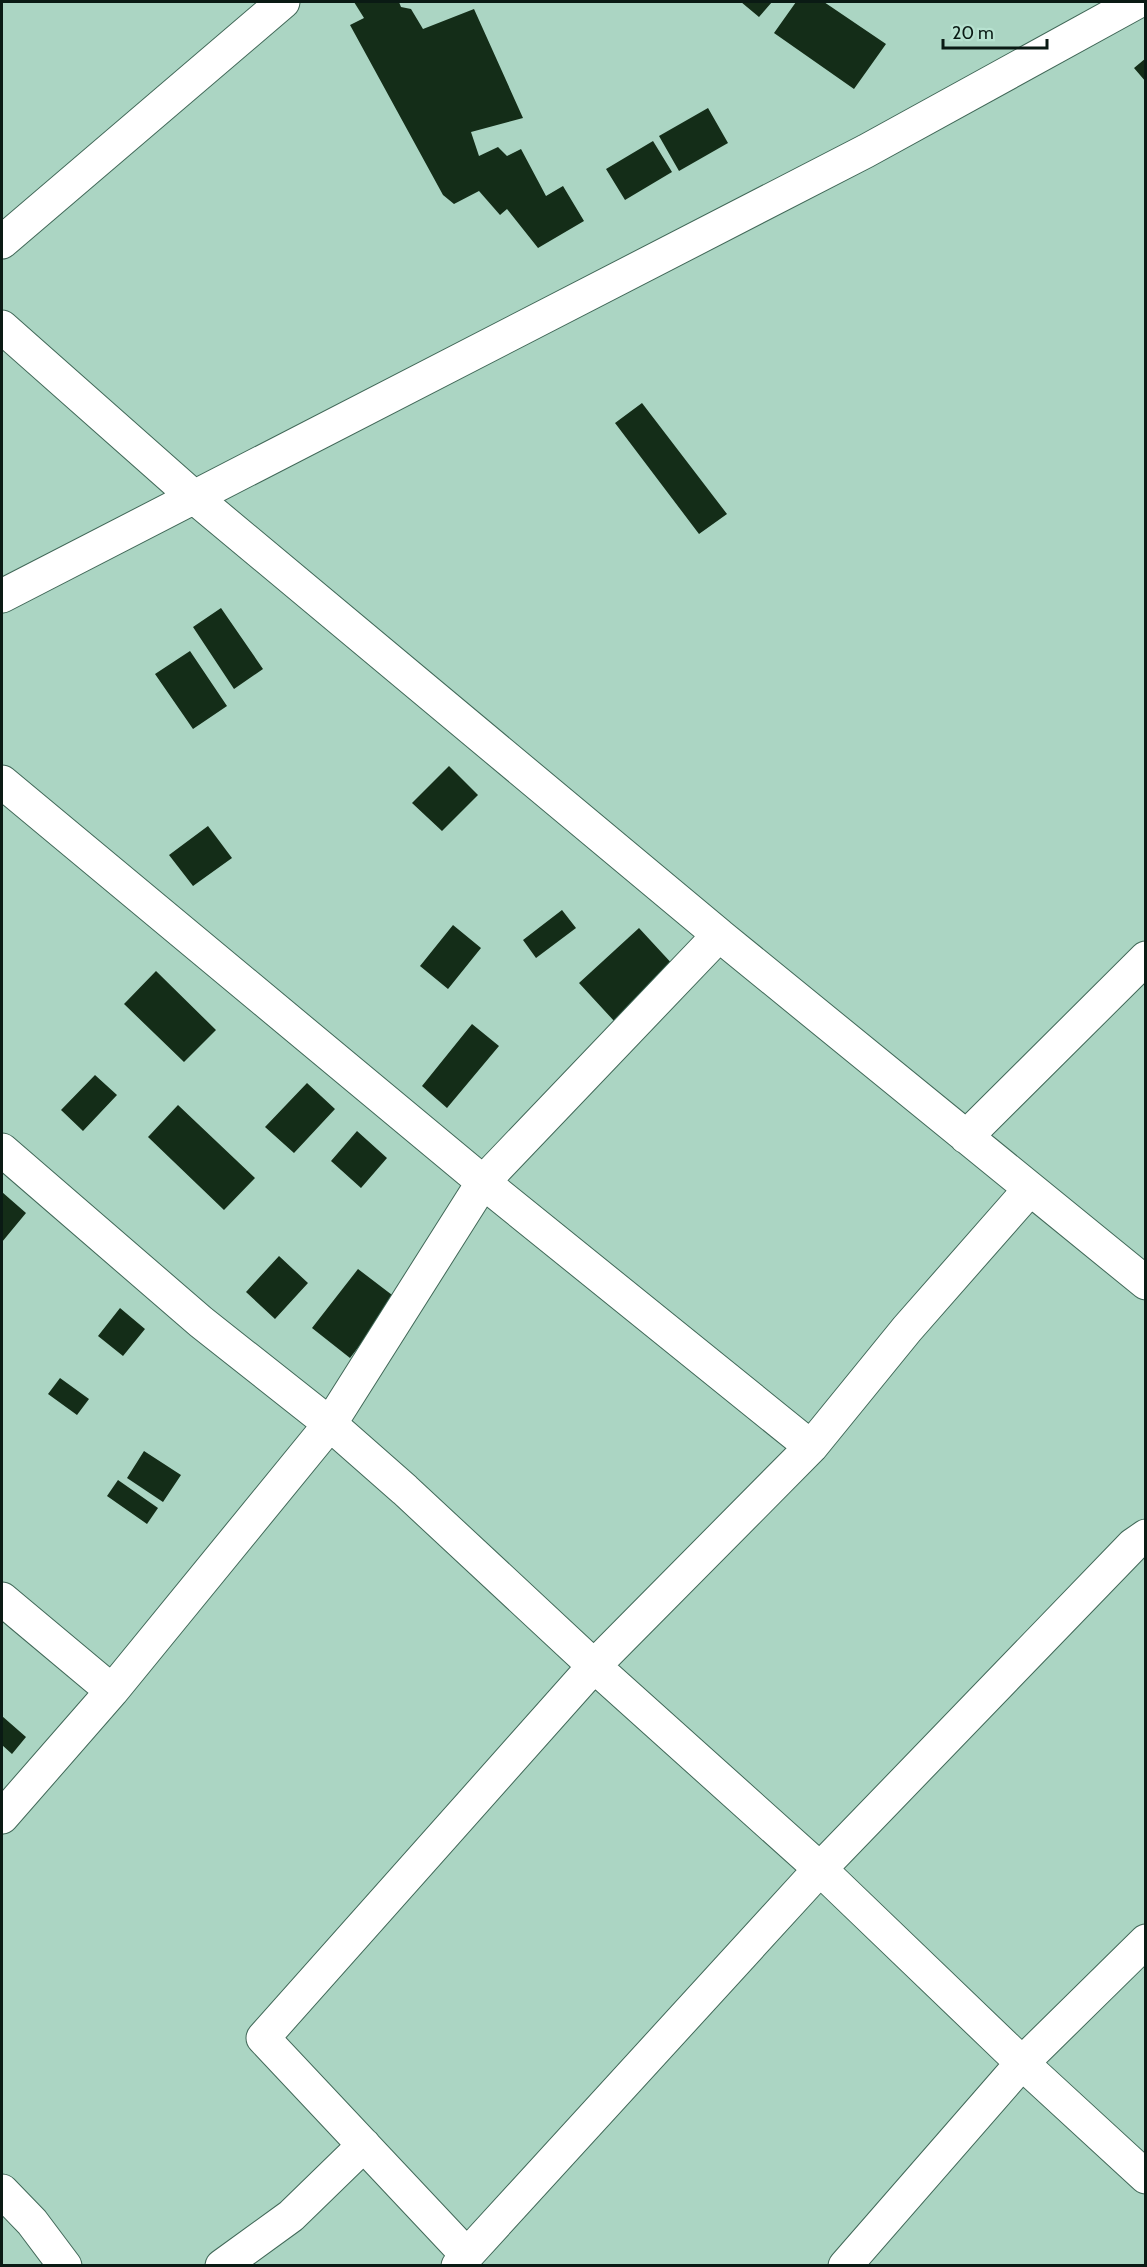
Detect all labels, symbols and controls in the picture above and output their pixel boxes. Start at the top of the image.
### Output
scale bar [943,12,1046,50]
text: 20 m [952,22,994,44]

